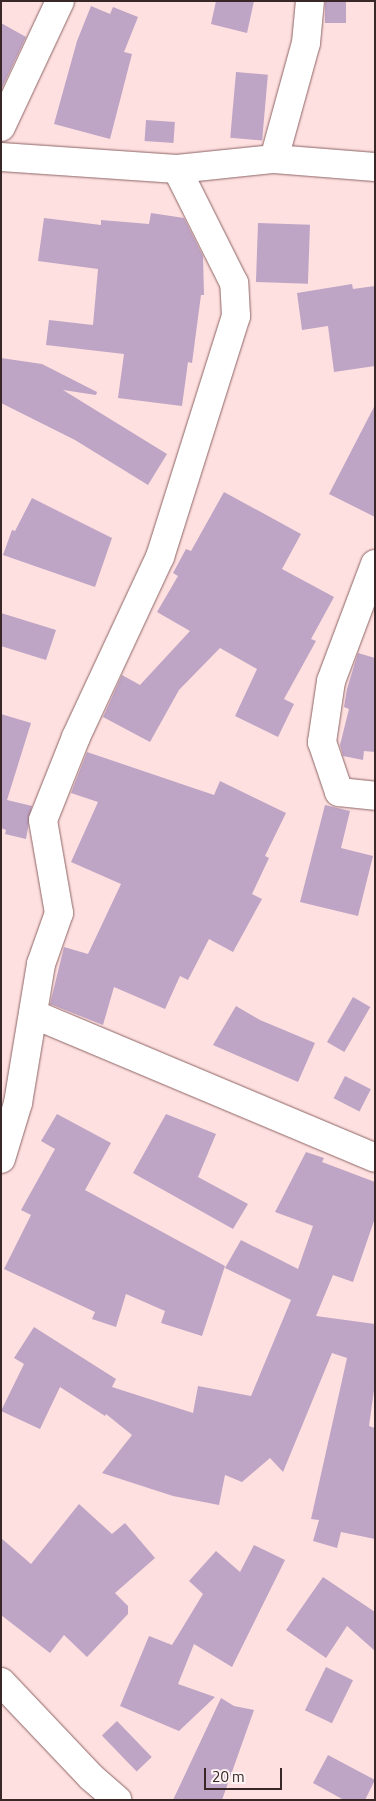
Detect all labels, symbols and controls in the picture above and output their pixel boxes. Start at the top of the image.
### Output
scale bar [206,1758,284,1790]
text: 20 m [212,1765,245,1788]

